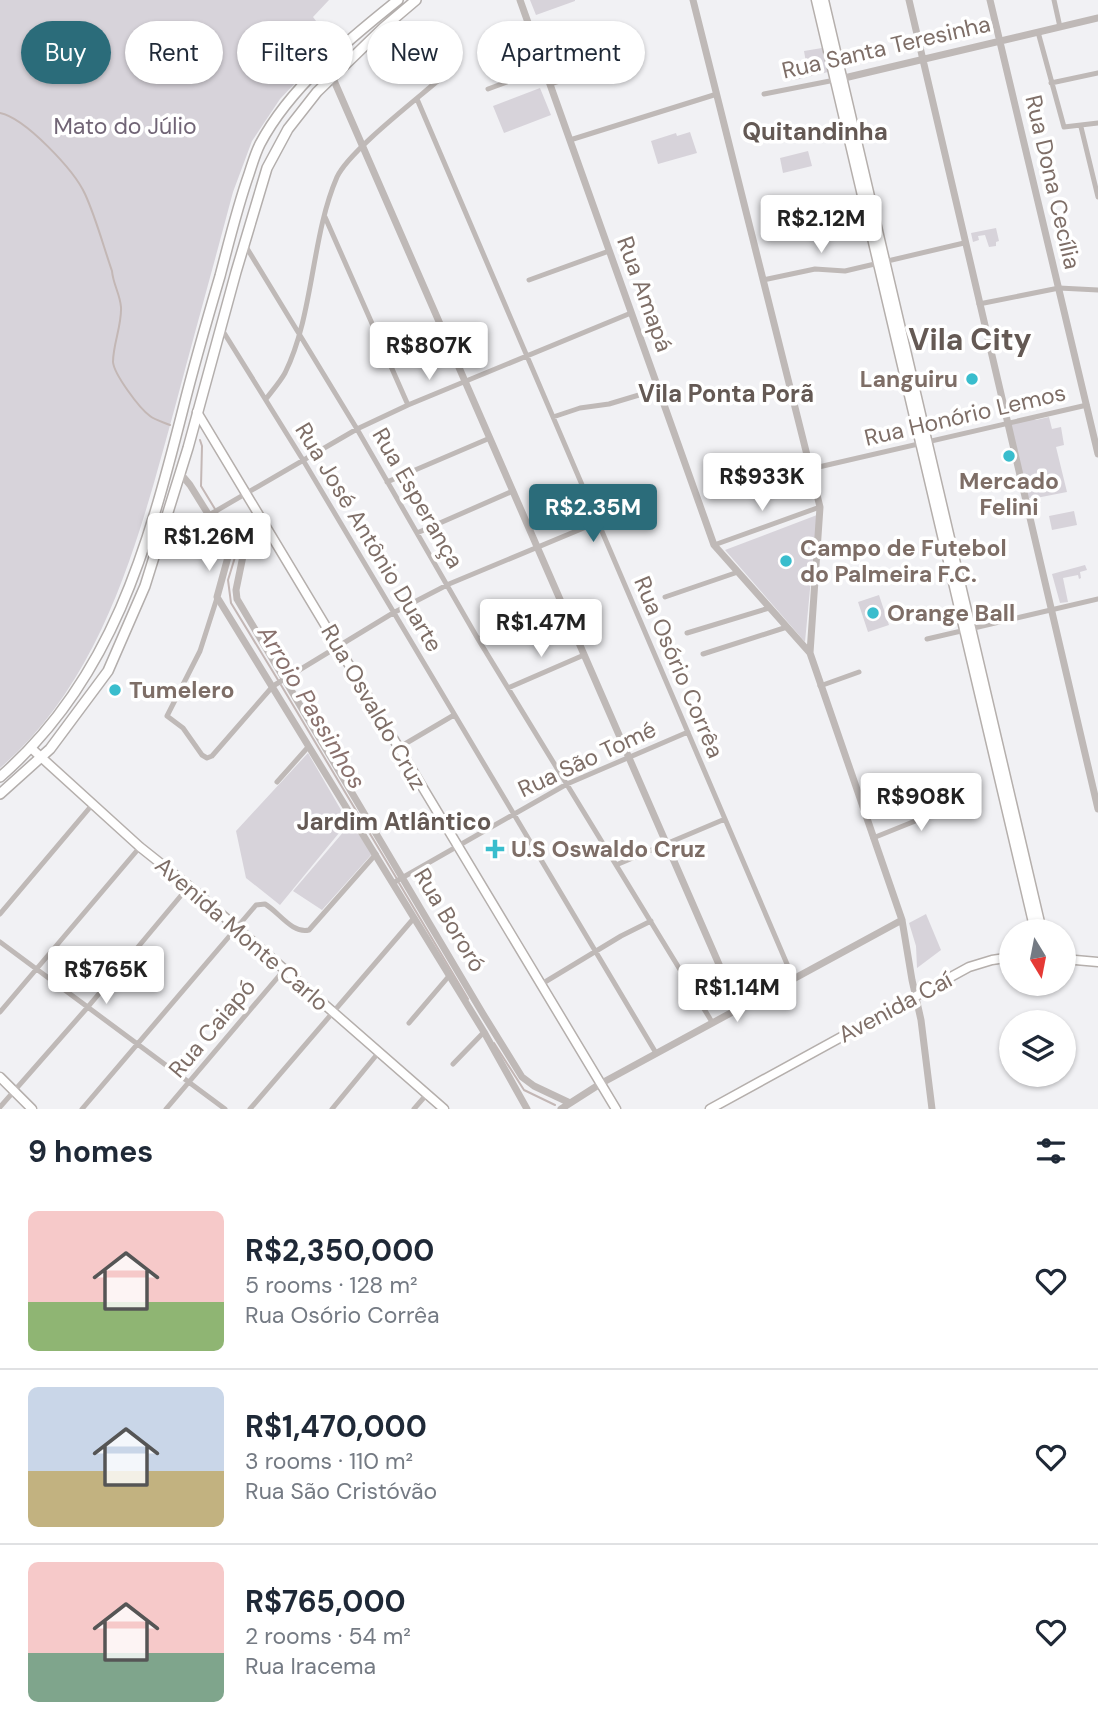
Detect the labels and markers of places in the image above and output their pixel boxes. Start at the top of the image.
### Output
pin: R$2.12M [756,196,886,255]
pin: R$807K [372,322,486,382]
place label: Languiru [860,364,958,394]
marker: Languiru [964,371,980,387]
marker: Mercado Felini [1001,448,1017,464]
pin: R$933K [705,454,819,513]
place label: Mercado Felini [959,466,1059,522]
pin: R$2.35M [528,484,658,544]
pin: R$1.26M [144,514,274,573]
place label: Campo de Futebol do Palmeira F.C. [800,533,1007,589]
marker: Campo de Futebol do Palmeira F.C. [778,553,794,569]
place label: Orange Ball [887,598,1015,628]
pin: R$1.47M [476,600,606,659]
marker: Orange Ball [865,605,881,621]
place label: Tumelero [129,675,234,705]
marker: Tumelero [107,682,123,698]
pin: R$908K [864,774,978,833]
place label: U.S Oswaldo Cruz [511,834,706,864]
marker: U.S Oswaldo Cruz [485,839,505,859]
pin: R$765K [49,946,163,1006]
pin: R$1.14M [672,964,802,1024]

